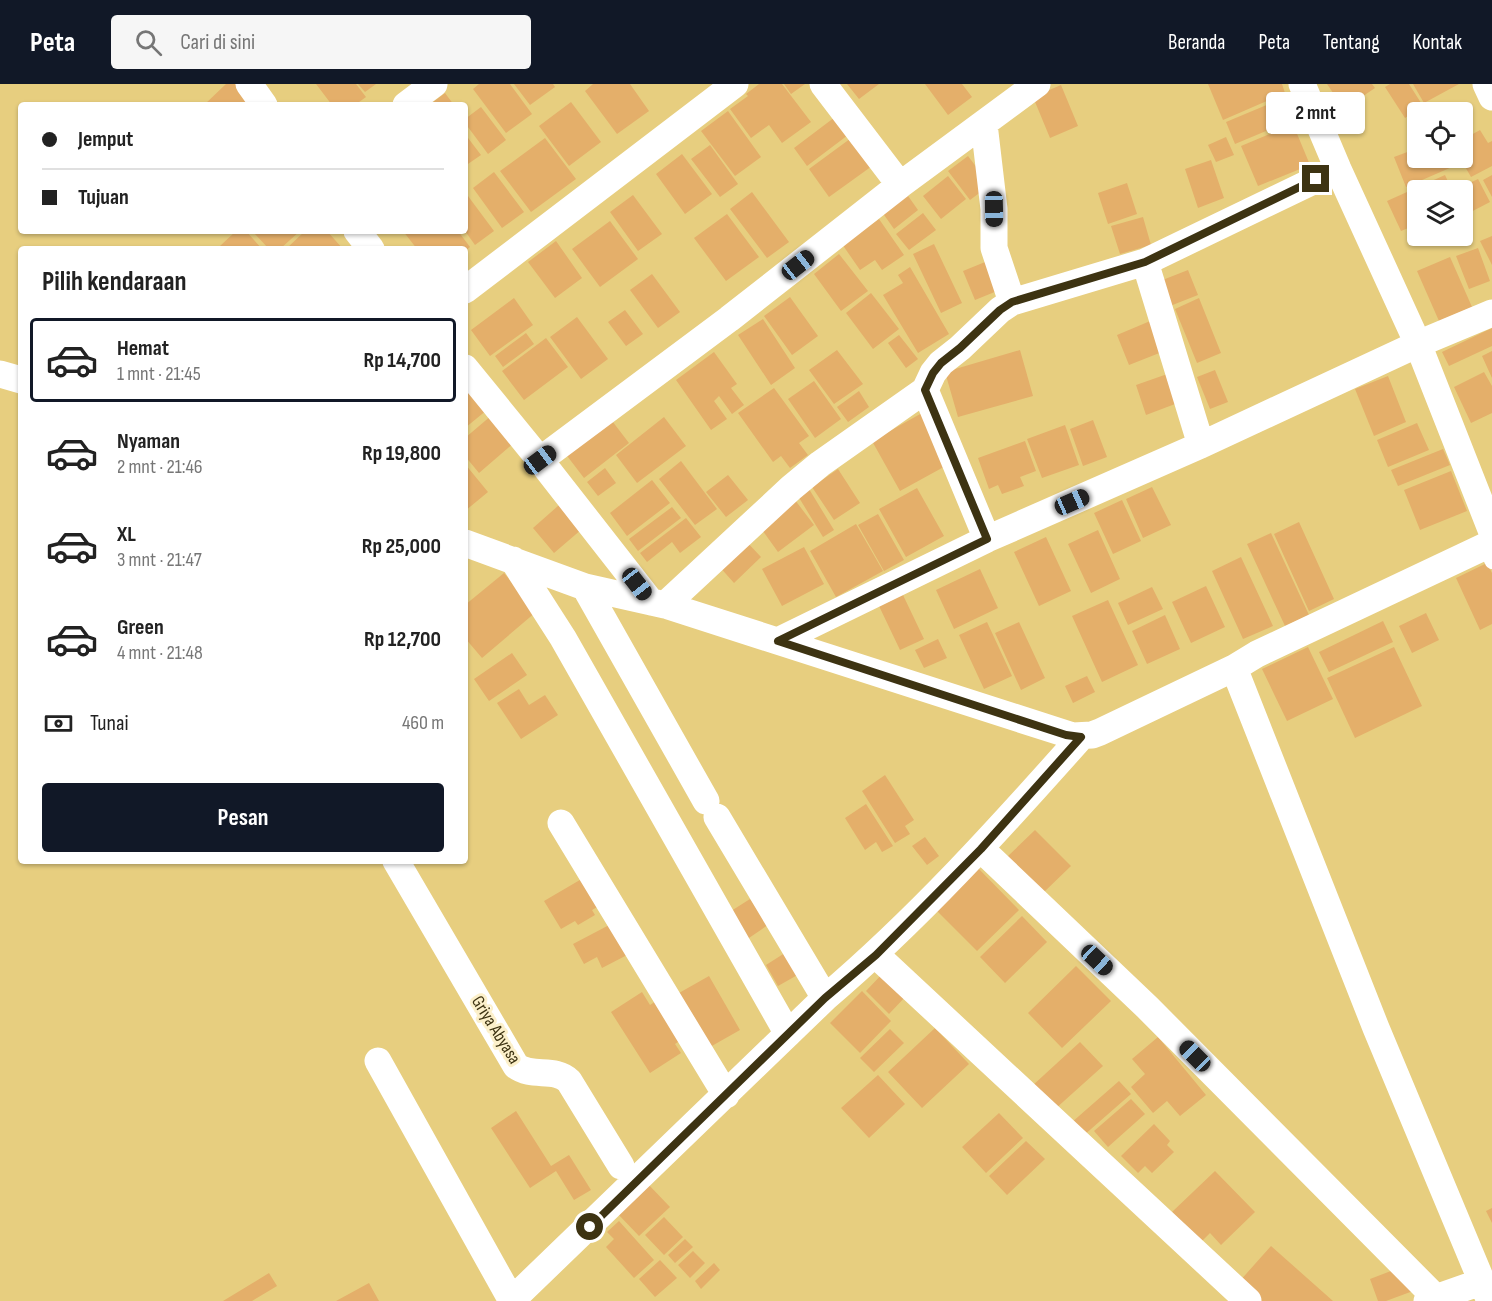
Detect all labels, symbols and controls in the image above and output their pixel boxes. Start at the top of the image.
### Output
search box [111,15,531,69]
text: Peta [30,26,75,59]
icon: search [132,26,165,59]
text: Cari di sini [180,29,255,56]
text: Beranda [1168,30,1225,55]
text: Peta [1258,30,1290,55]
text: Tentang [1323,30,1380,55]
text: Kontak [1413,30,1462,55]
callout: 2 mnt [1266,92,1366,134]
text: 2 mnt [1295,101,1336,125]
map controls [1407,102,1473,246]
button: locate [1407,102,1473,168]
text: Jemput [78,126,133,153]
route end [1302,165,1329,192]
button: layers [1407,180,1473,246]
text: Tujuan [78,184,129,211]
car [985,191,1003,227]
car [778,247,818,283]
text: Pilih kendaraan [42,266,187,298]
icon: car [45,333,99,387]
text: Hemat [117,335,169,362]
text: Rp 14,700 [363,347,441,374]
text: 1 mnt · 21:45 [117,362,201,386]
icon: car [45,426,99,480]
text: Nyaman [117,428,180,455]
text: Rp 19,800 [362,440,441,467]
car [520,442,560,478]
text: 2 mnt · 21:46 [117,455,203,479]
car [1052,486,1092,518]
icon: car [45,519,99,573]
text: XL [117,521,136,548]
text: Rp 25,000 [362,533,441,560]
text: 3 mnt · 21:47 [117,548,202,572]
car [619,564,655,604]
icon: car [45,612,99,666]
text: Green [117,614,164,641]
text: Rp 12,700 [364,626,441,653]
text: 4 mnt · 21:48 [117,641,203,665]
icon: cash [42,707,75,740]
text: Tunai [90,710,129,737]
text: 460 m [402,711,444,735]
button: Pesan [42,783,444,852]
car [1078,941,1116,979]
street label: Griya Abyasa [467,992,525,1068]
car [1176,1037,1214,1075]
route start [576,1213,603,1240]

